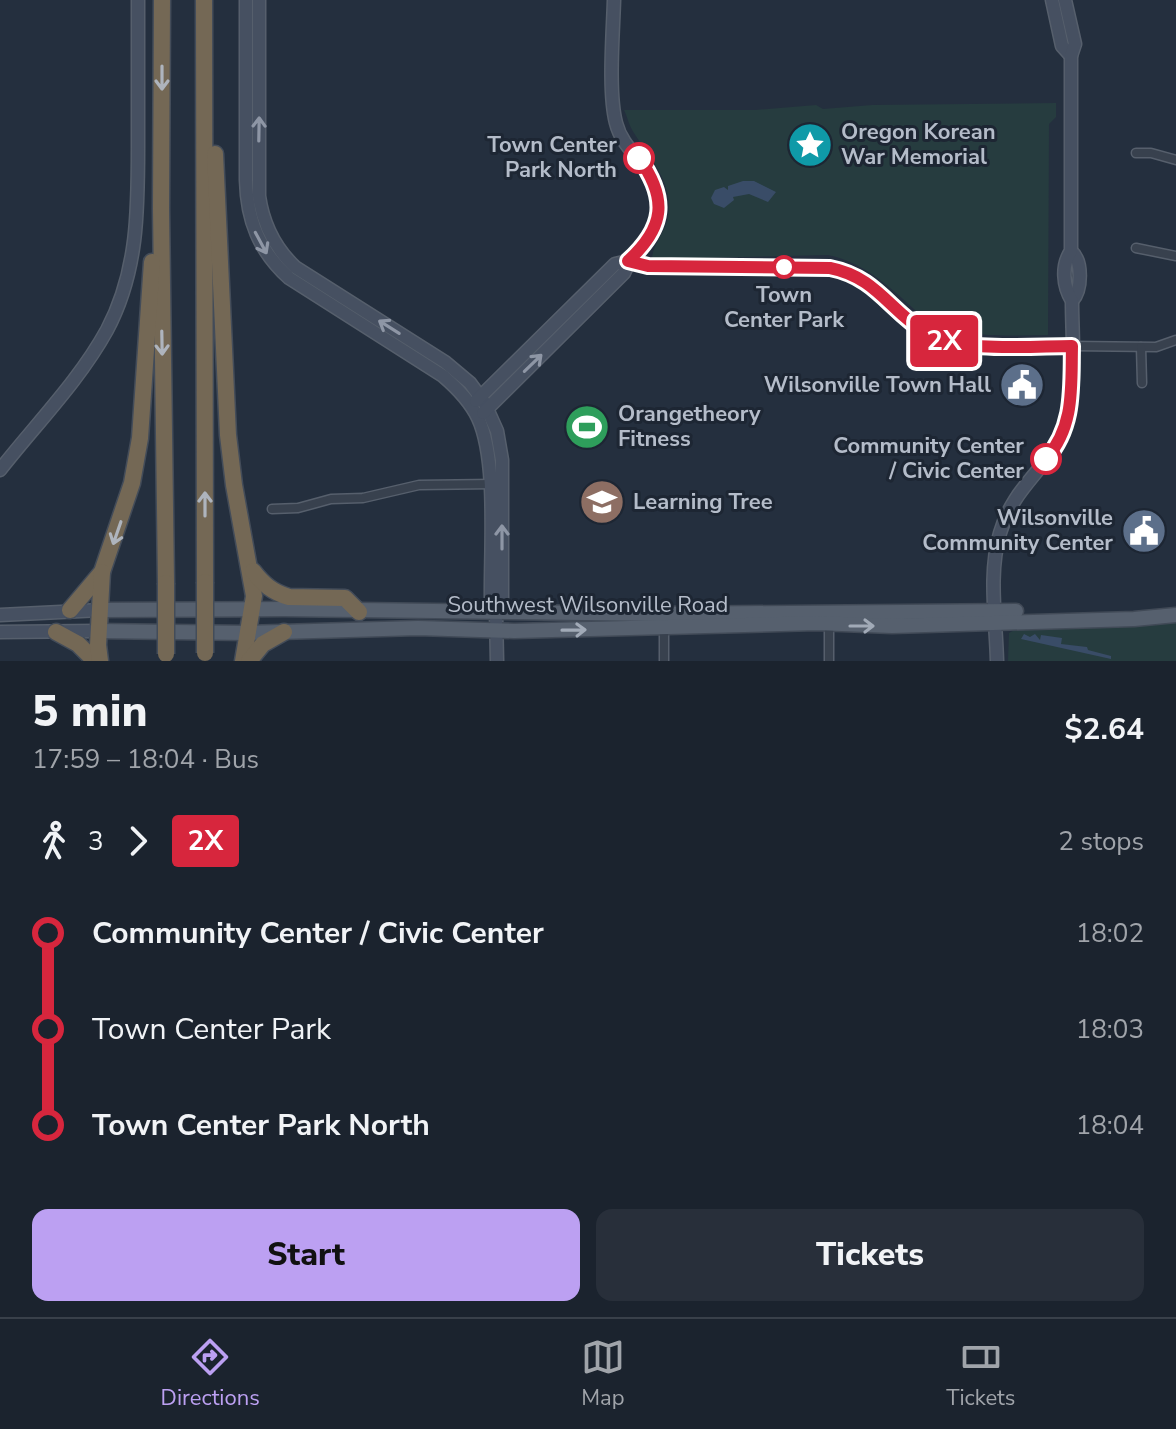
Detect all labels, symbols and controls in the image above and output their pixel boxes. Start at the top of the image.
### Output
one-way arrow [154,64,170,91]
one-way arrow [251,116,267,143]
place label: Oregon Korean War Memorial [841,117,996,172]
place icon: Oregon Korean War Memorial [786,121,834,169]
place label: Town Center Park North [487,130,617,185]
marker: Town Center Park North [624,143,654,173]
one-way arrow [253,231,269,255]
marker: Town Center Park [773,256,795,278]
place label: Town Center Park [724,280,845,335]
line badge: 2X [908,315,980,367]
one-way arrow [379,318,401,335]
text: 2X [926,322,962,360]
one-way arrow [155,329,170,356]
one-way arrow [523,354,542,373]
public building icon: Wilsonville Town Hall [998,361,1046,409]
place label: Wilsonville Town Hall [764,370,991,400]
place label: Orangetheory Fitness [618,399,761,454]
sports icon: Orangetheory Fitness [563,403,611,451]
place label: Community Center / Civic Center [833,431,1024,486]
marker: Community Center / Civic Center [1031,444,1061,474]
school or university icon: Learning Tree [578,478,626,526]
place label: Learning Tree [633,487,773,517]
one-way arrow [197,491,213,518]
place label: Wilsonville Community Center [922,503,1113,558]
public building icon: Wilsonville Community Center [1120,507,1168,555]
one-way arrow [108,520,123,545]
one-way arrow [494,524,510,551]
street label: Southwest Wilsonville Road [448,590,728,620]
one-way arrow [848,618,875,634]
one-way arrow [560,622,587,638]
text: 5 min [32,682,148,742]
text: $2.64 [1065,709,1144,750]
text: 17:59 – 18:04 · Bus [32,742,259,777]
icon: walk [32,819,76,863]
icon: forward [116,819,160,863]
text: 2X [188,822,223,860]
text: 3 [88,824,104,859]
text: 2 stops [1058,824,1144,859]
text: Community Center / Civic Center [92,913,544,954]
text: 18:02 [1076,916,1144,951]
text: Town Center Park [92,1009,331,1050]
text: 18:03 [1076,1012,1144,1047]
text: Town Center Park North [92,1105,430,1146]
text: 18:04 [1076,1108,1144,1143]
button: Start [32,1209,580,1301]
button: Tickets [596,1209,1144,1301]
tab: Directions [161,1335,260,1413]
tab: Map [581,1335,625,1413]
tab: Tickets [946,1335,1015,1413]

